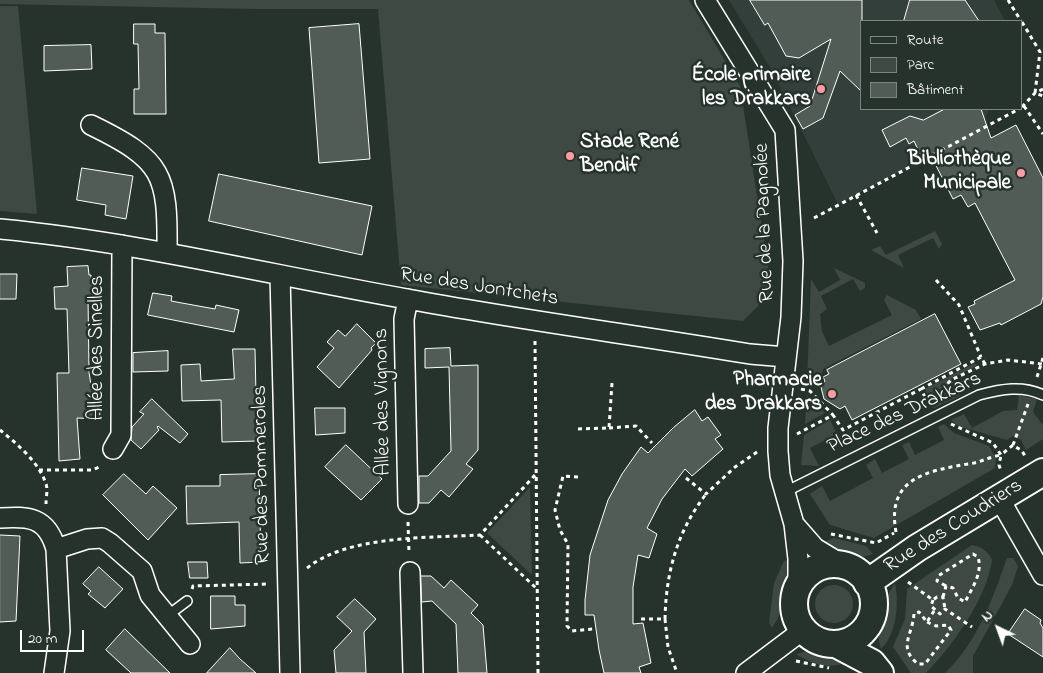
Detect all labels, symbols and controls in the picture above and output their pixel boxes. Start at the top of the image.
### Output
legend [860,20,1023,110]
text: Route [907,29,943,51]
text: Parc [907,54,934,76]
place label: École primaire les Drakkars [691,64,811,114]
text: Bâtiment [907,79,964,101]
marker: École primaire les Drakkars [815,83,827,95]
place label: Stade René Bendif [580,131,679,181]
street label: Rue de la Pagnolée [751,143,781,303]
place label: Bibliothèque Municipale [908,148,1011,198]
marker: Stade René Bendif [564,150,576,162]
marker: Bibliothèque Municipale [1015,167,1027,179]
street label: Rue des Jontchets [398,263,560,313]
street label: Allée des Sinelles [86,275,112,421]
street label: Allée des Vignons [370,328,398,476]
street label: Place des Drakkars [824,367,986,461]
place label: Pharmacie des Drakkars [705,369,822,419]
street label: Rue des Pommeroles [249,385,277,565]
marker: Pharmacie des Drakkars [826,388,838,400]
street label: Rue des Coudriers [880,474,1028,580]
north arrow [973,603,1023,653]
text: N [977,606,998,627]
scale bar [22,620,86,652]
text: 20 m [28,628,57,650]

